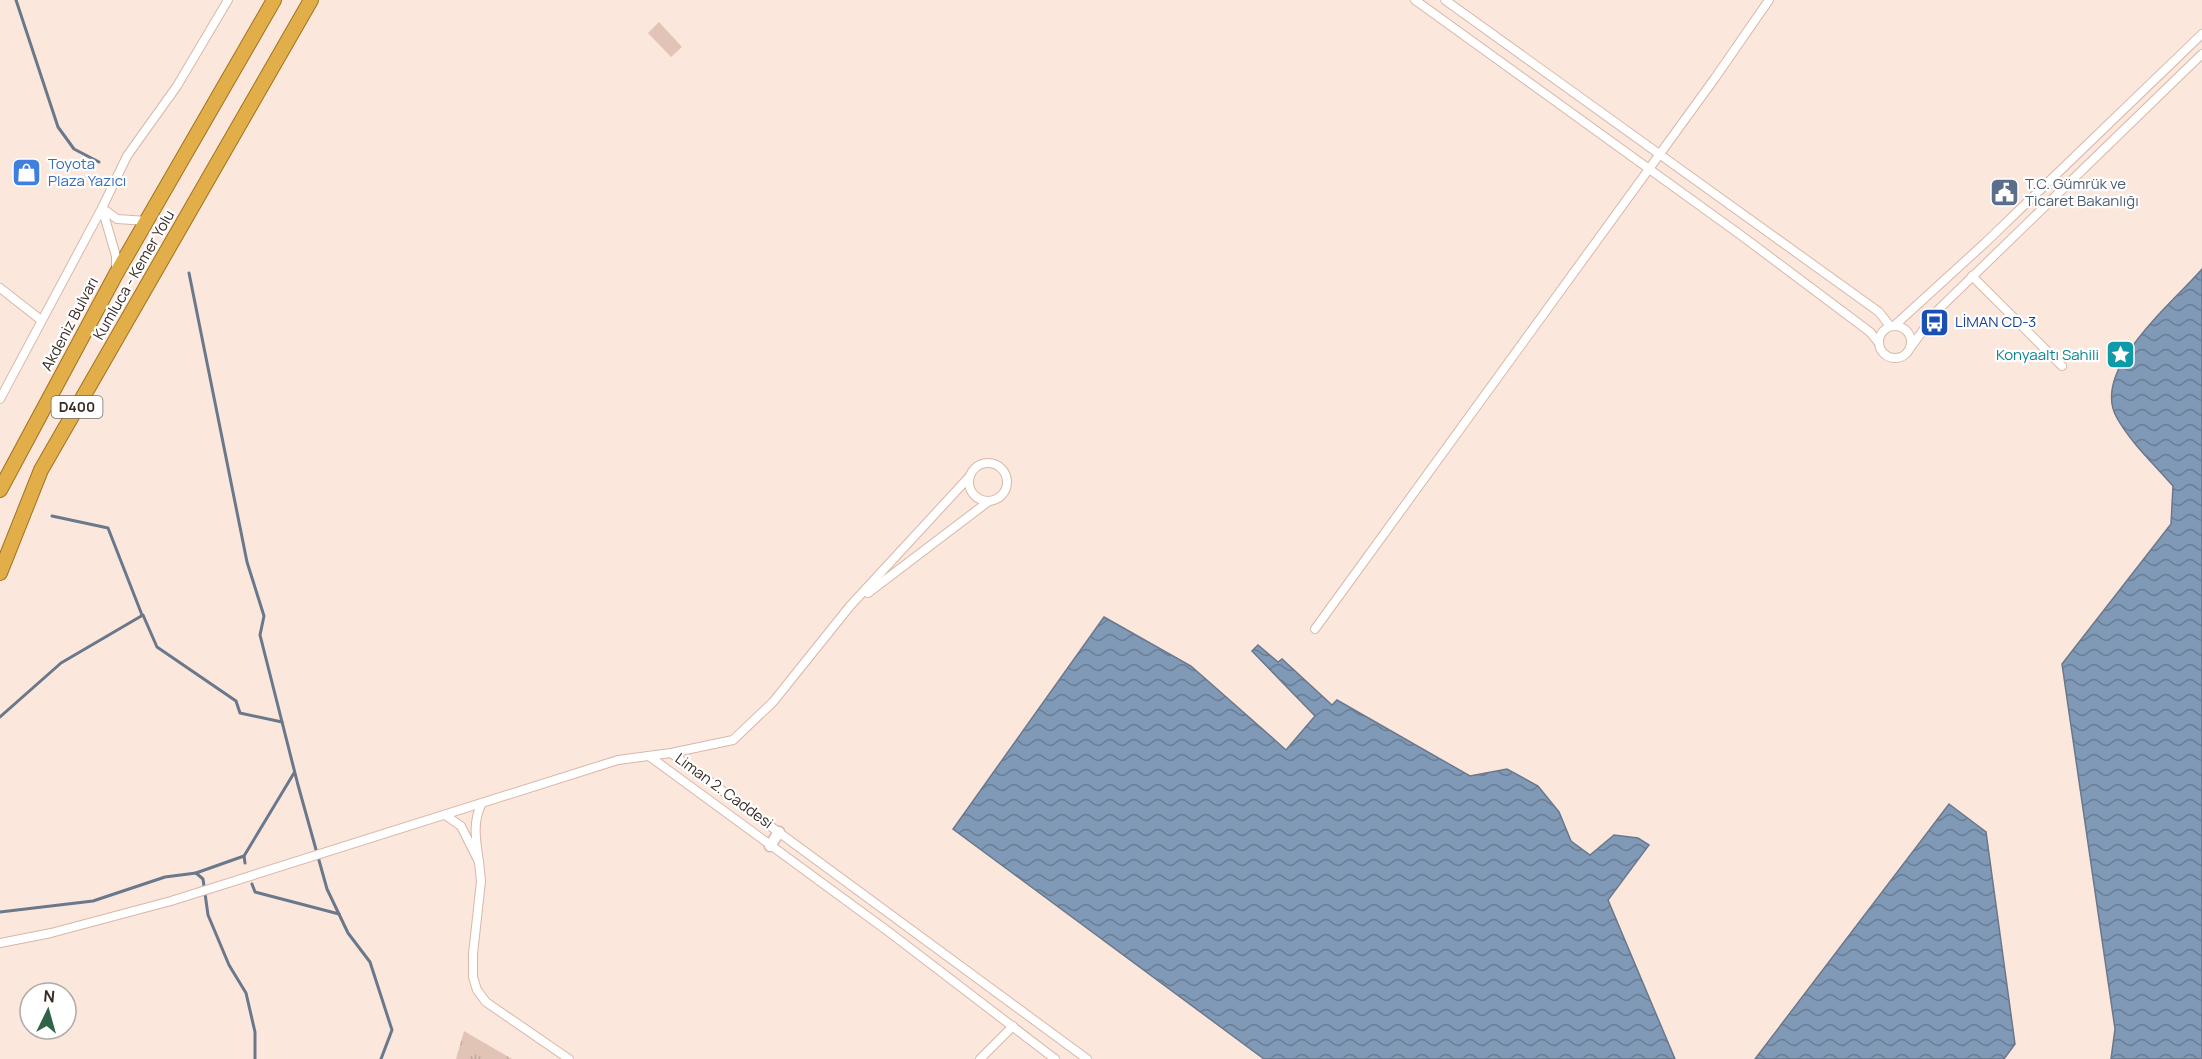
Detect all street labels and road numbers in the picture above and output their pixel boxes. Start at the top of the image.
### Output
street label: Kumluca - Kemer Yolu [88,206,179,343]
street label: Akdeniz Bulvarı [36,273,103,374]
road number: D400 [52,396,103,418]
street label: Liman 2. Caddesi [671,748,778,833]

